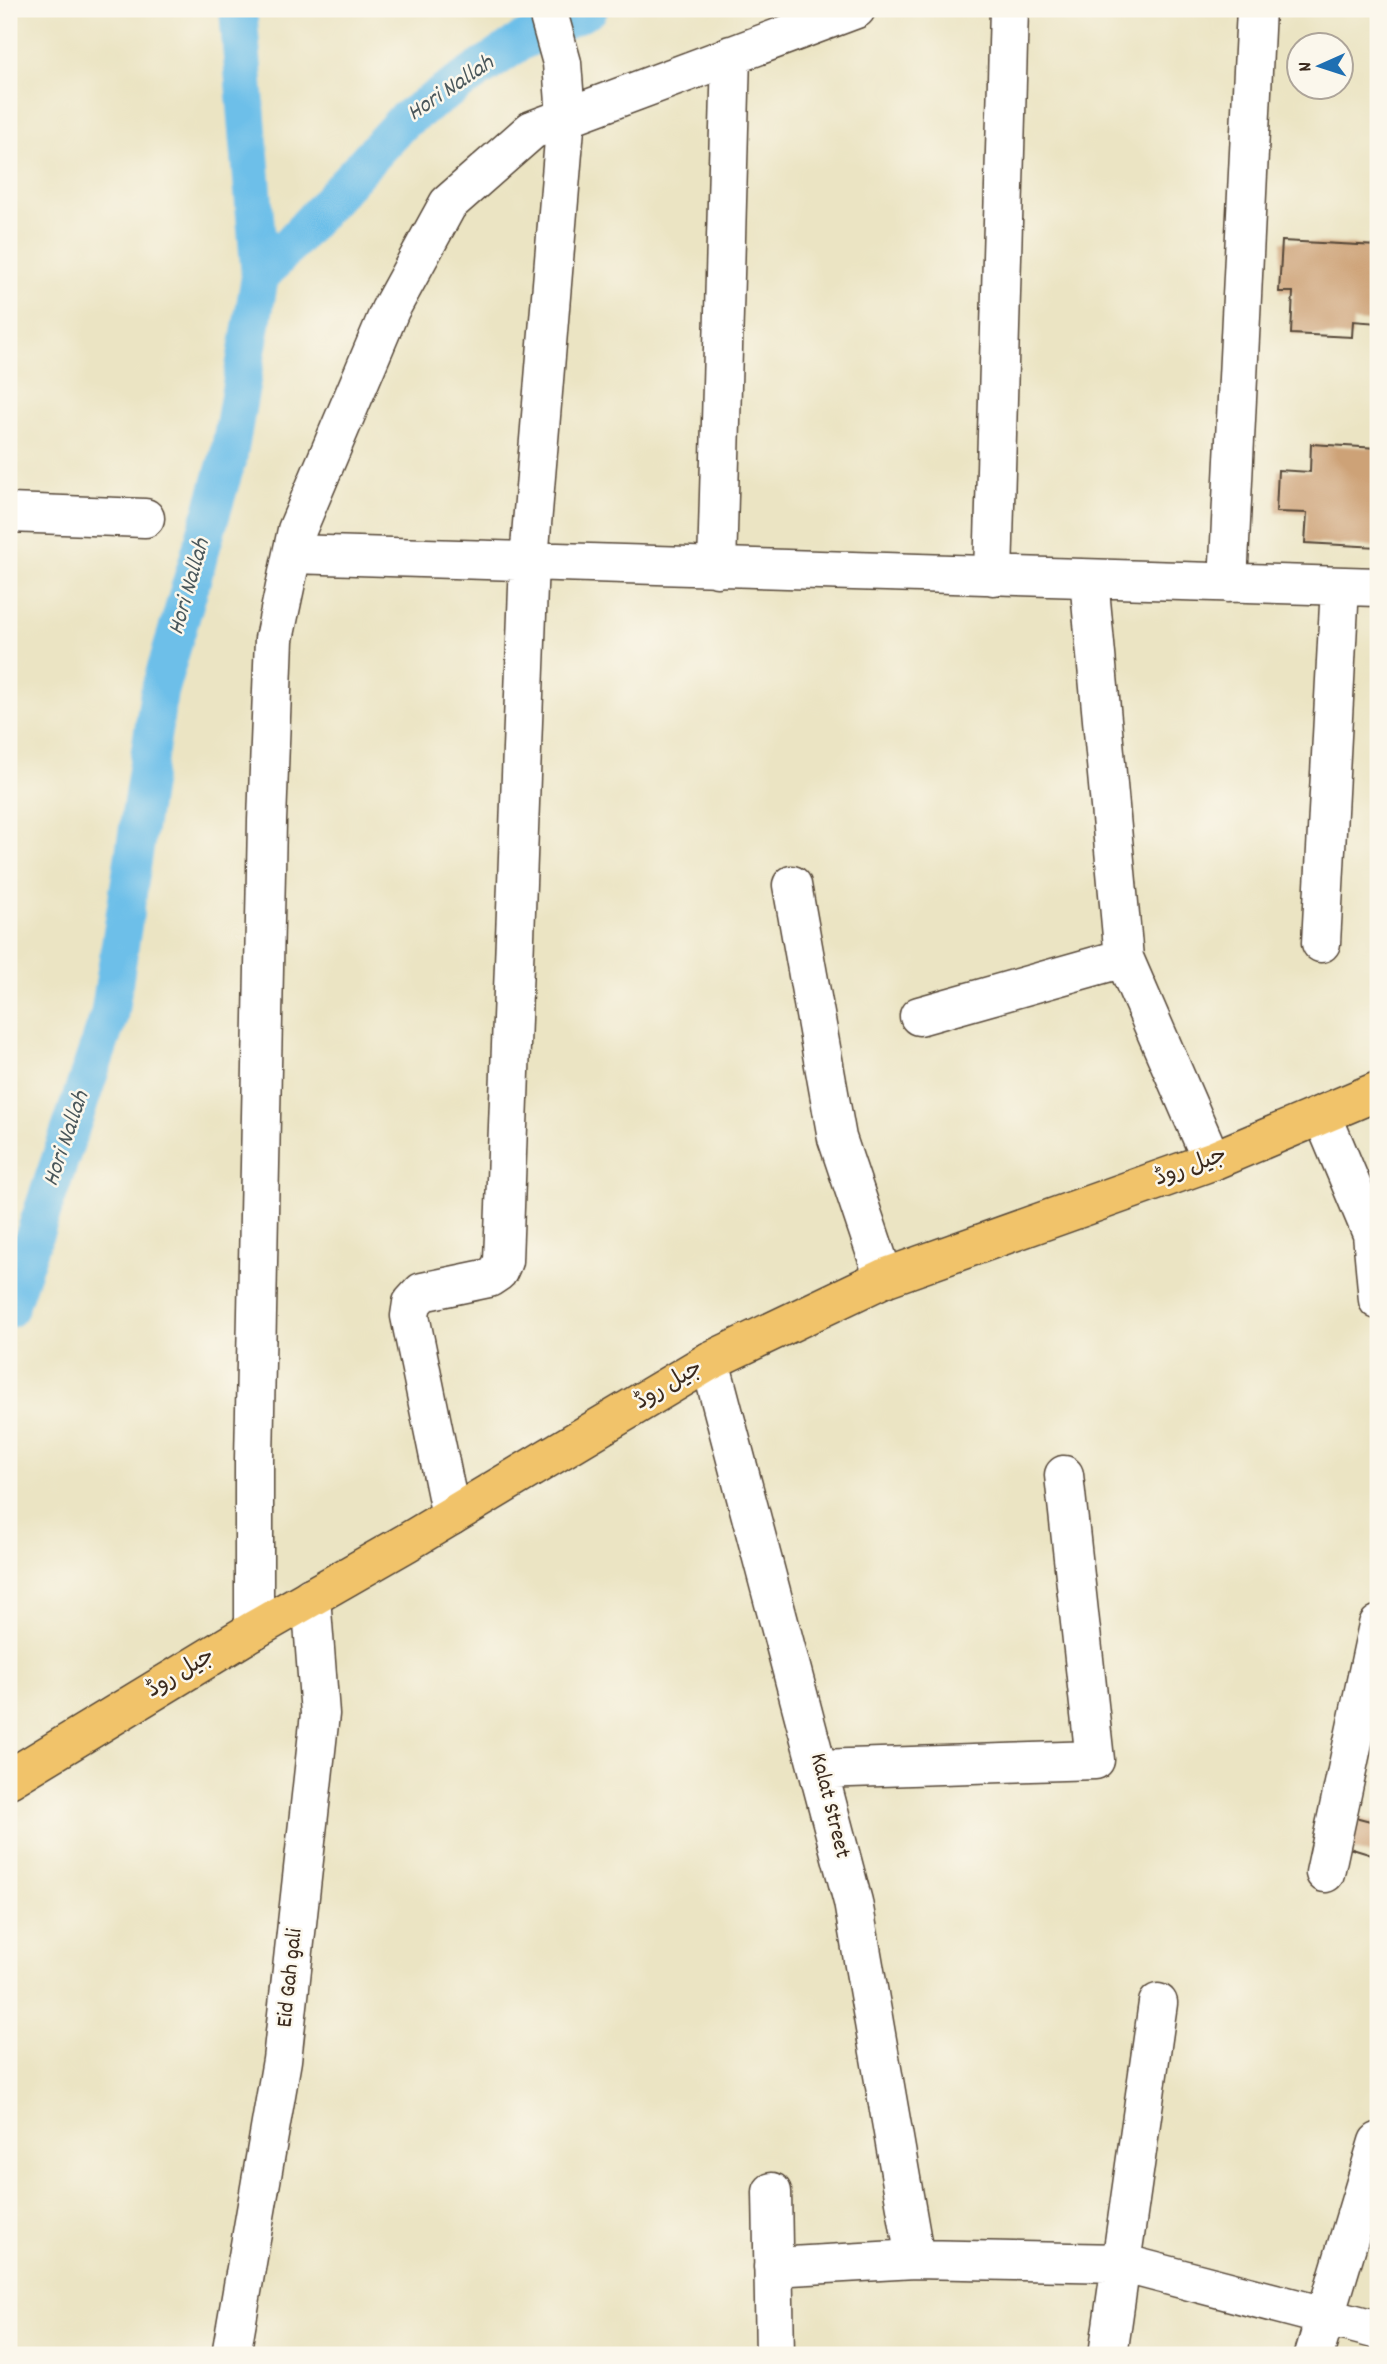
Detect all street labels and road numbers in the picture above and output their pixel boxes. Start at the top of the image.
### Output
street label: جیل روڈ [1150,1140,1232,1196]
street label: جیل روڈ [628,1353,710,1419]
street label: جیل روڈ [140,1641,222,1707]
street label: Kalat Street [800,1750,858,1862]
street label: Eid Gah gali [269,1927,313,2029]

